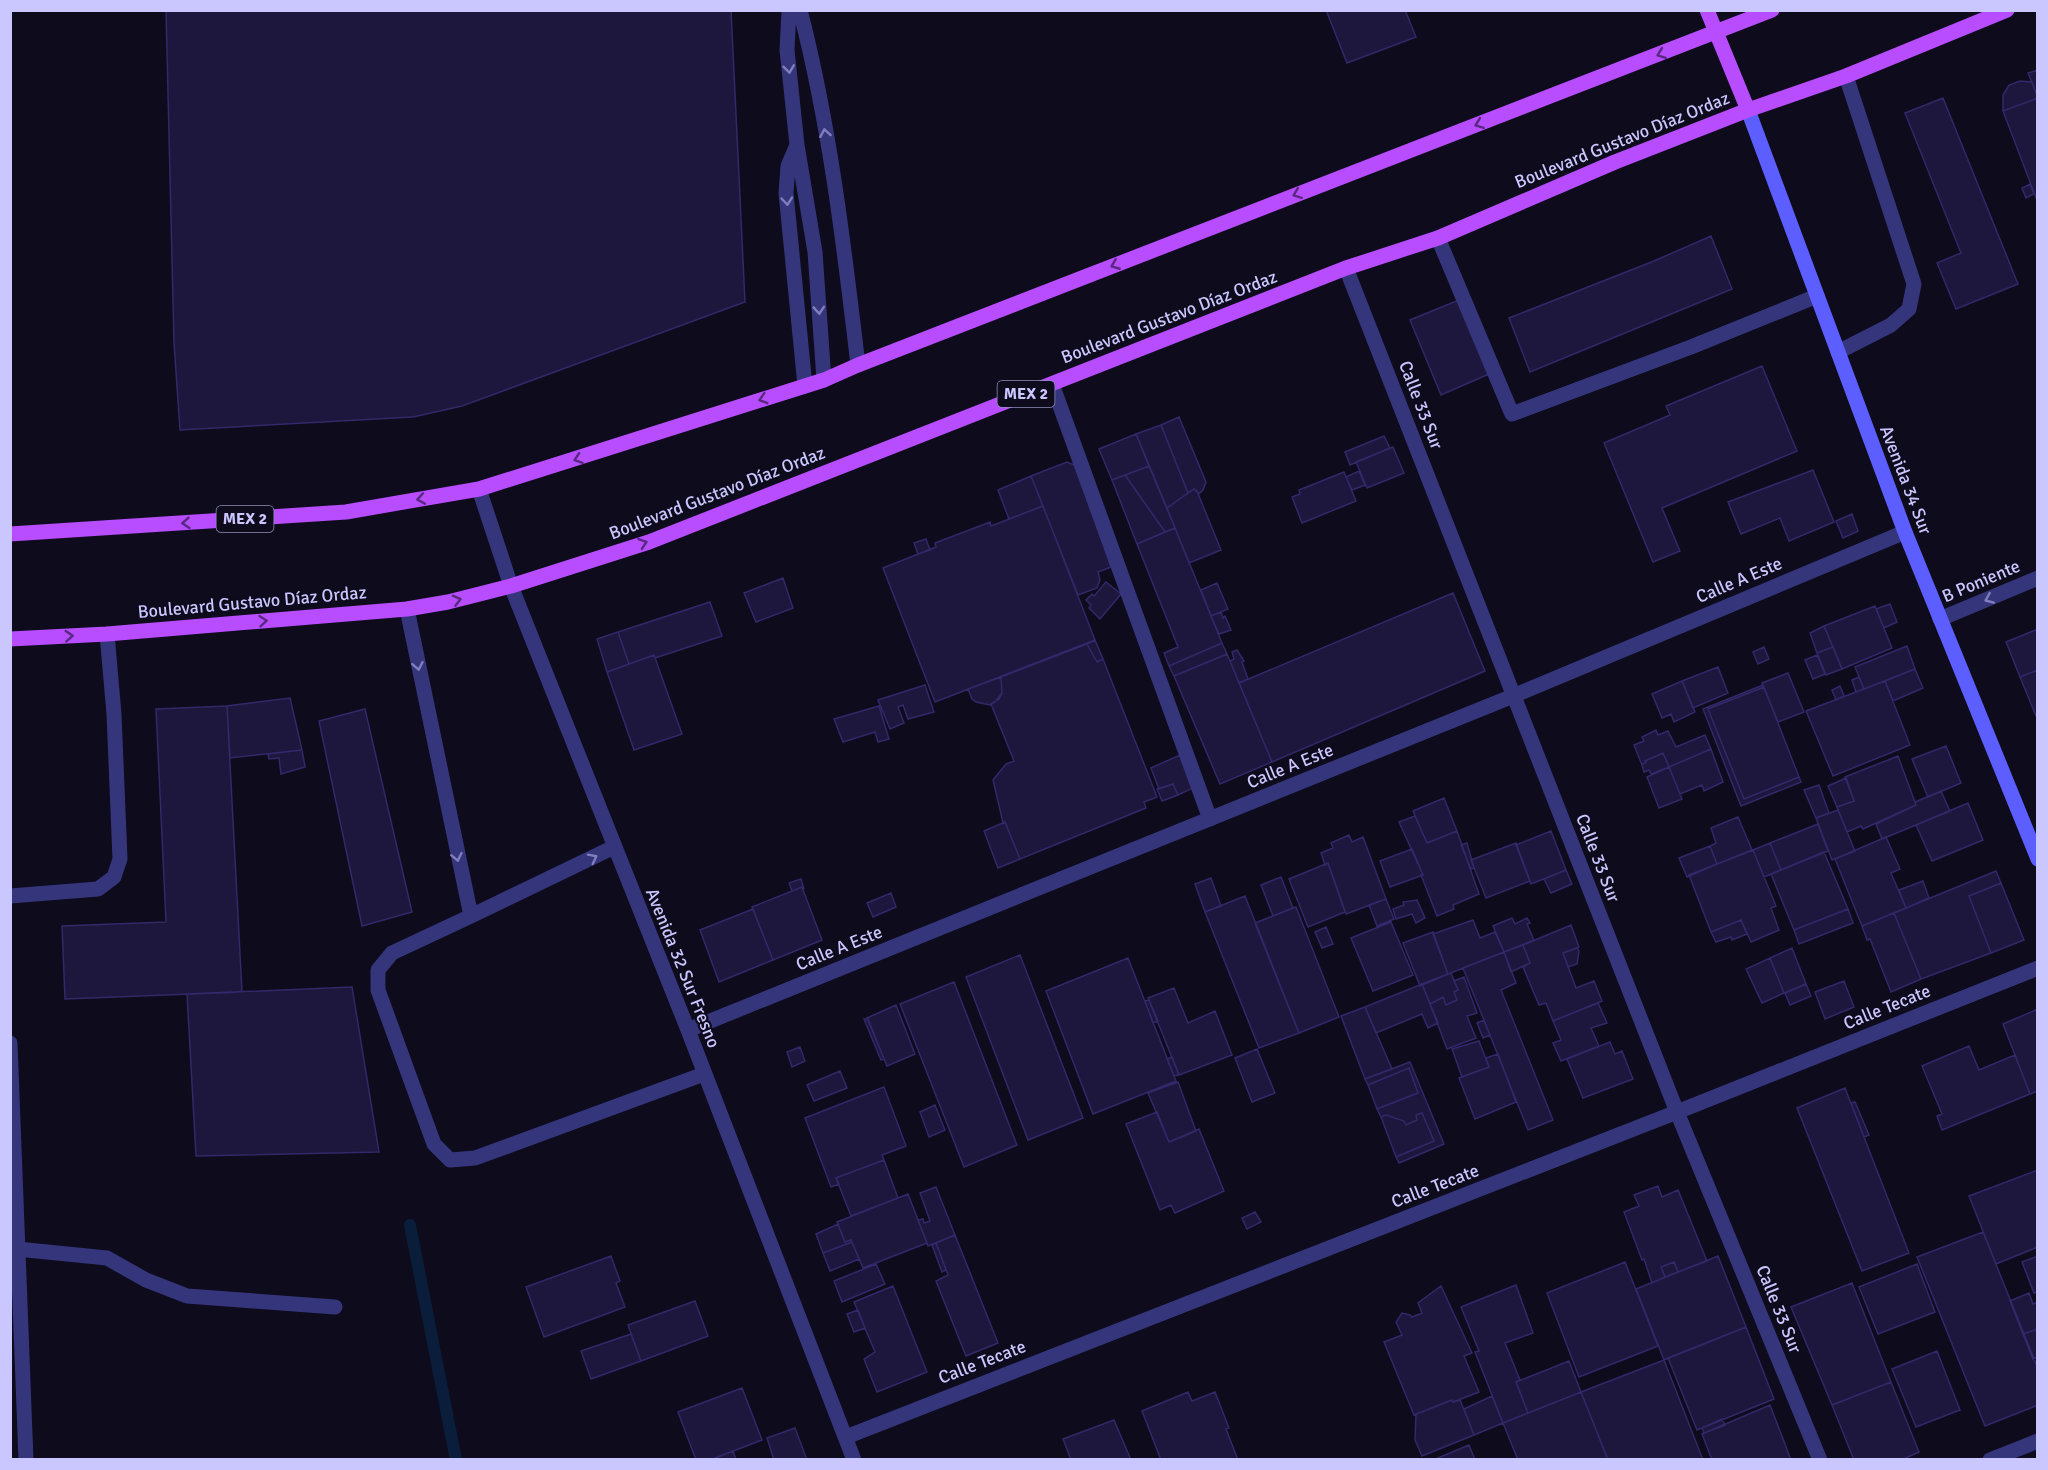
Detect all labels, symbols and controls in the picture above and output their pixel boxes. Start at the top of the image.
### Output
one-way arrow [1656,47,1667,59]
one-way arrow [782,64,794,73]
street label: Boulevard Gustavo Díaz Ordaz [1511,87,1733,193]
one-way arrow [1474,117,1485,130]
one-way arrow [819,129,832,139]
one-way arrow [1292,187,1303,200]
one-way arrow [780,197,793,206]
one-way arrow [1110,258,1121,270]
street label: Boulevard Gustavo Díaz Ordaz [1058,266,1280,368]
one-way arrow [812,306,825,315]
street label: Calle 33 Sur [1394,358,1448,453]
road number: MEX 2 [998,381,1054,407]
one-way arrow [758,392,769,404]
street label: Avenida 34 Sur [1875,422,1937,538]
street label: Boulevard Gustavo Díaz Ordaz [606,442,828,544]
one-way arrow [573,451,584,464]
one-way arrow [416,492,426,505]
road number: MEX 2 [216,506,274,532]
one-way arrow [181,517,190,530]
one-way arrow [638,538,648,551]
street label: Calle A Este [1693,552,1785,608]
street label: B Poniente [1939,555,2023,607]
street label: Boulevard Gustavo Díaz Ordaz [137,581,367,623]
one-way arrow [1984,592,1995,604]
one-way arrow [452,594,462,607]
one-way arrow [259,615,268,628]
one-way arrow [64,630,73,643]
one-way arrow [411,661,424,671]
street label: Calle A Este [1244,739,1336,793]
street label: Calle 33 Sur [1571,811,1625,906]
one-way arrow [450,852,463,862]
one-way arrow [586,853,597,865]
street label: Avenida 32 Sur Fresno [641,885,725,1051]
street label: Calle A Este [793,921,885,975]
street label: Calle Tecate [1840,980,1934,1034]
street label: Calle Tecate [1388,1159,1482,1213]
street label: Calle 33 Sur [1751,1262,1807,1357]
street label: Calle Tecate [935,1335,1029,1389]

